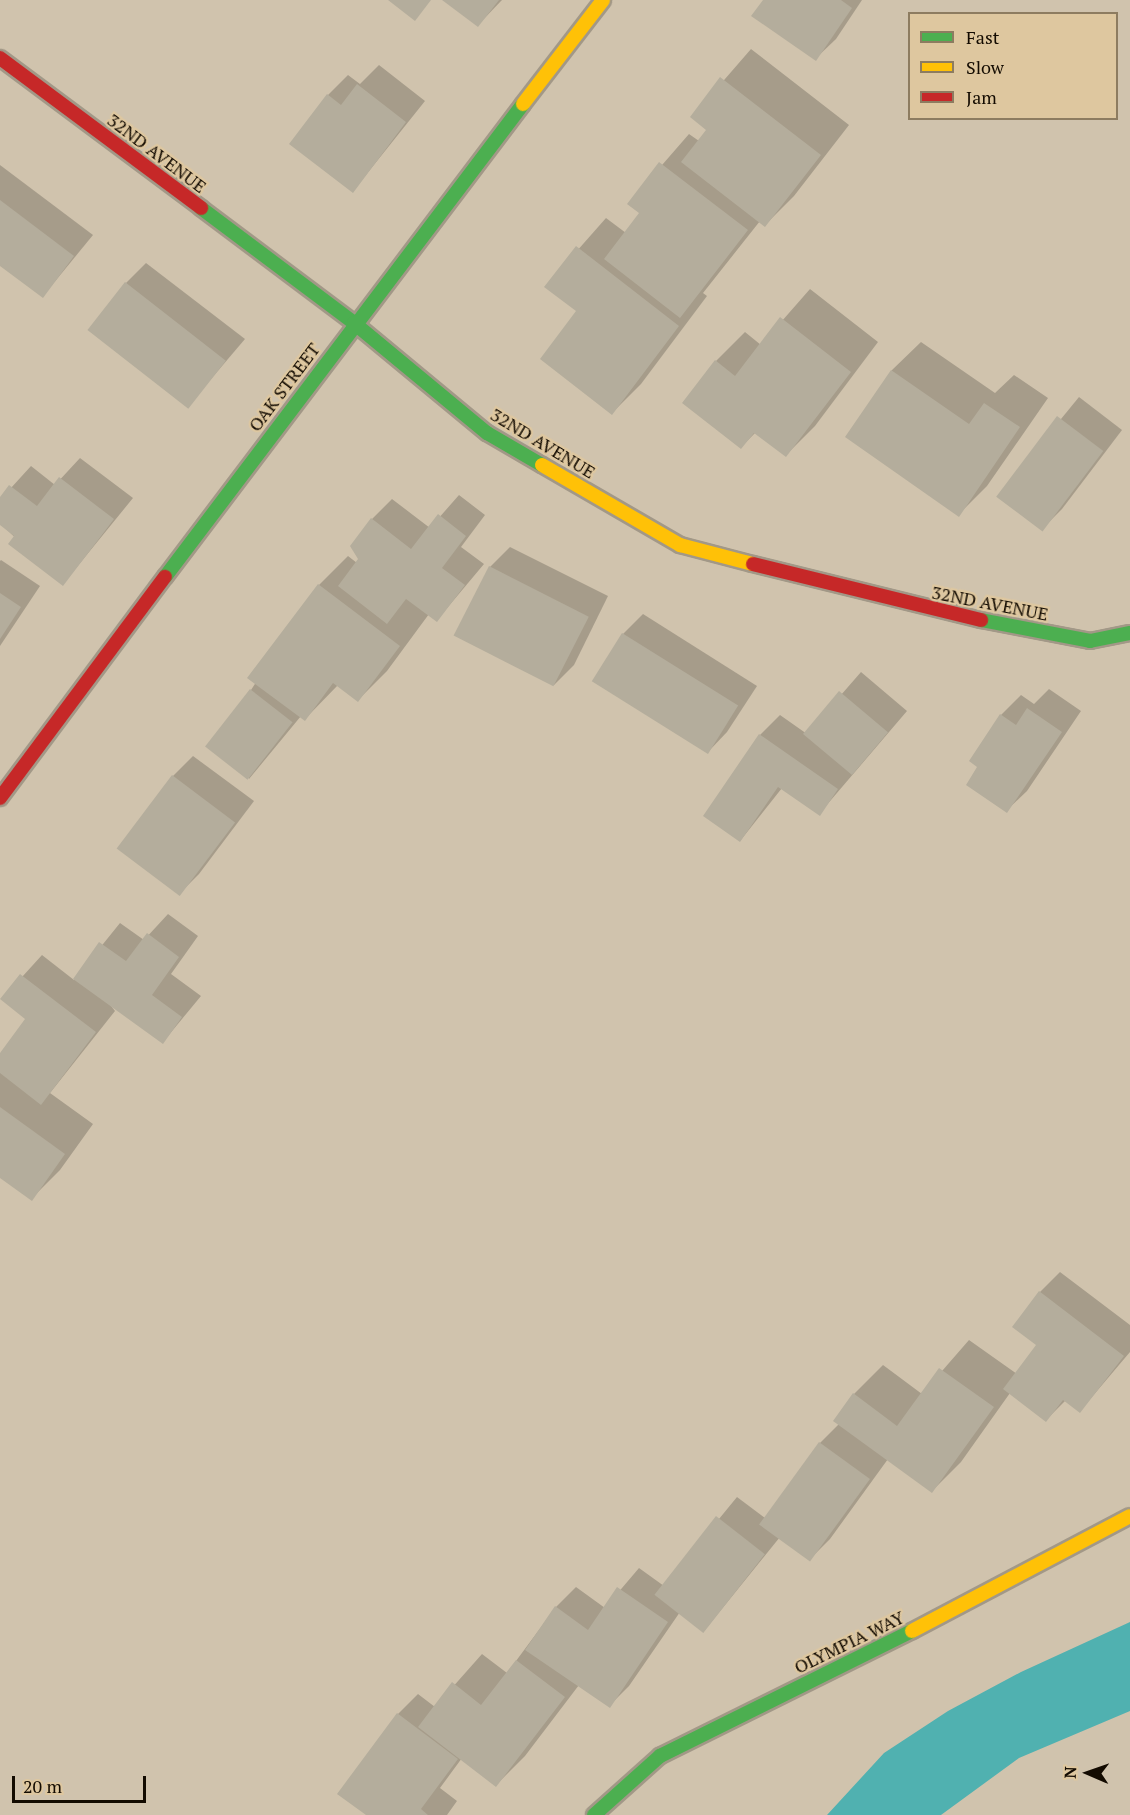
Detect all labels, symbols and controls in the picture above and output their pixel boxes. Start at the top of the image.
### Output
legend [908,12,1118,120]
text: Fast [966,25,999,49]
text: Slow [966,55,1004,79]
text: Jam [966,85,997,109]
street label: 32ND AVENUE [103,109,211,197]
street label: OAK STREET [244,339,324,435]
street label: 32ND AVENUE [487,403,599,483]
street label: 32ND AVENUE [930,581,1050,625]
street label: OLYMPIA WAY [790,1606,908,1678]
north arrow [1058,1743,1118,1803]
scale bar [15,1764,148,1802]
text: N [1059,1766,1081,1779]
text: 20 m [23,1774,62,1798]

